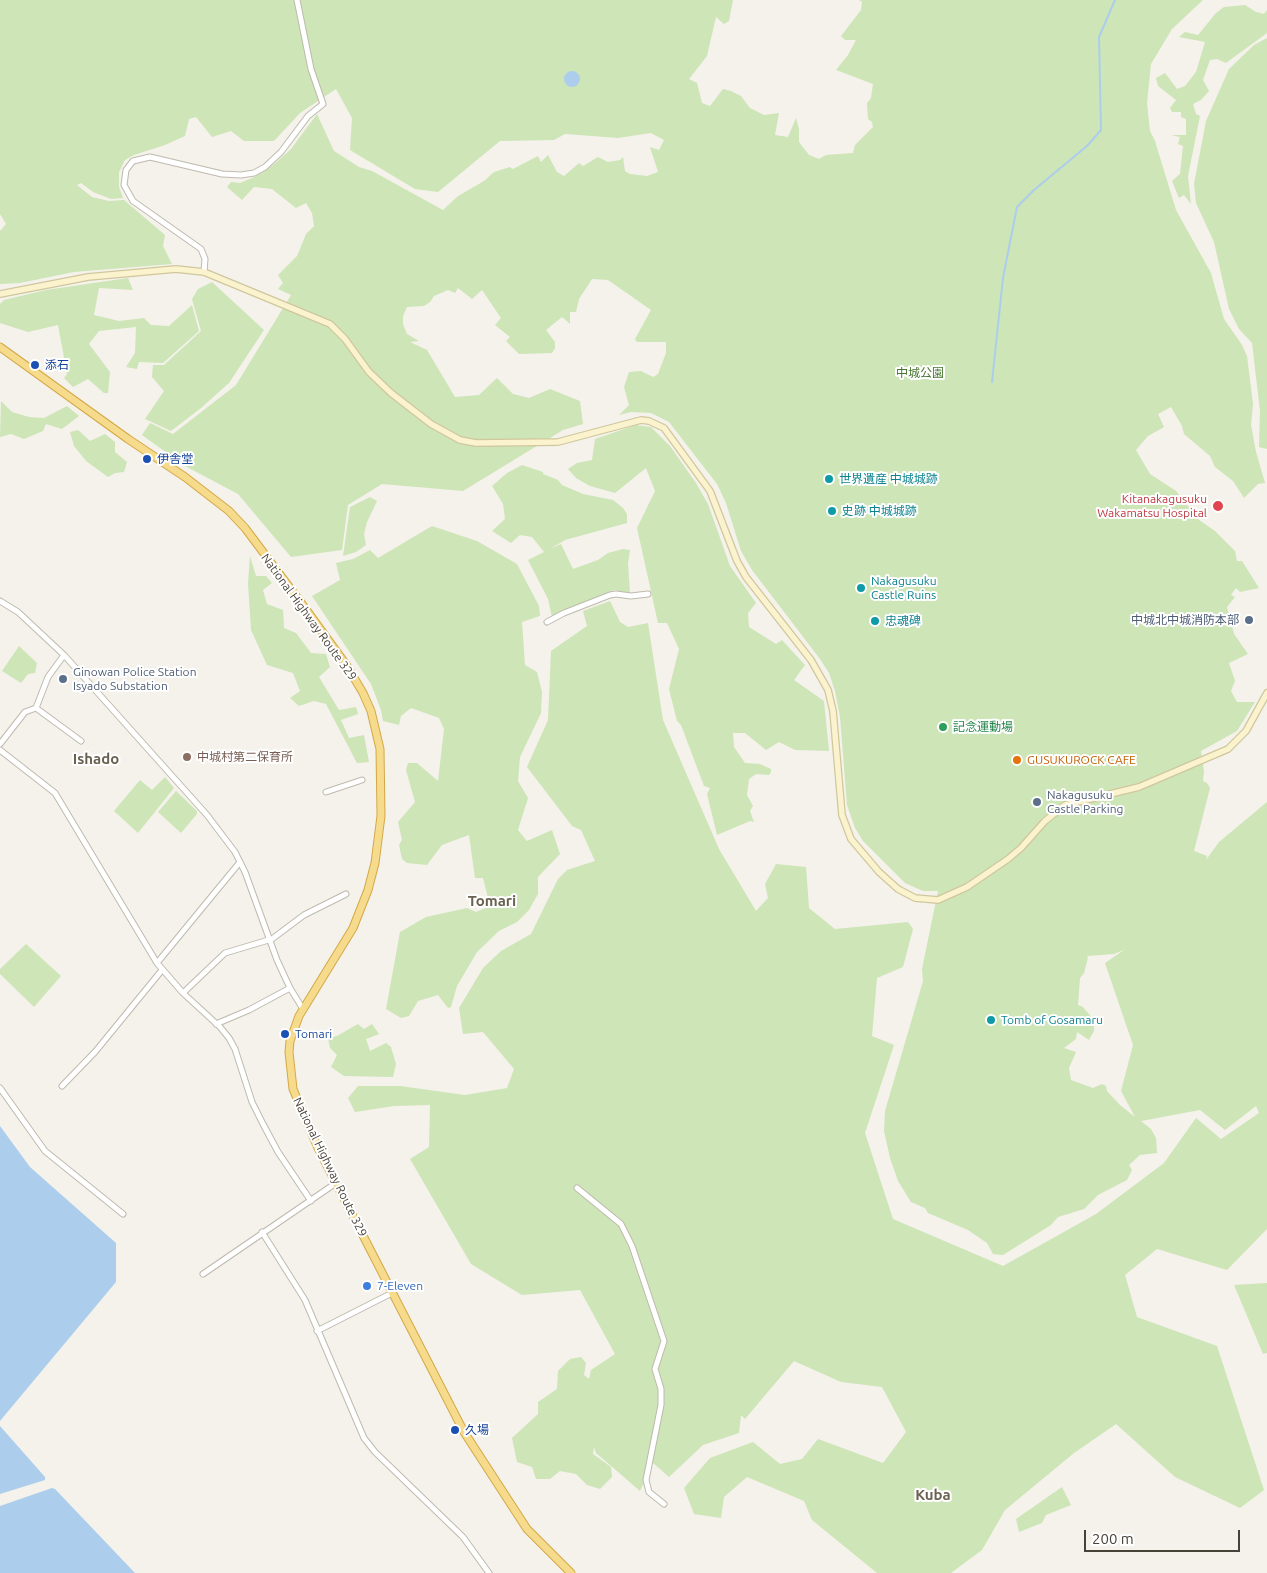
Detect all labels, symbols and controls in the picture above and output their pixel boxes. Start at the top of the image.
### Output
place label: 添石 [45,358,69,372]
marker: 添石 [29,359,41,371]
park label: 中城公園 [896,366,944,380]
place label: 伊舎堂 [157,452,193,466]
marker: 伊舎堂 [141,453,153,465]
place label: 世界遺産 中城城跡 [839,472,938,486]
marker: 世界遺産 中城城跡 [823,473,835,485]
place label: Kitanakagusuku Wakamatsu Hospital [1097,492,1207,520]
marker: Kitanakagusuku Wakamatsu Hospital [1211,499,1225,513]
place label: 史跡 中城城跡 [842,504,917,518]
marker: 史跡 中城城跡 [826,505,838,517]
street label: National Highway Route 329 [258,551,360,683]
place label: Nakagusuku Castle Ruins [871,574,937,602]
marker: Nakagusuku Castle Ruins [855,582,867,594]
place label: 中城北中城消防本部 [1131,613,1239,627]
place label: 忠魂碑 [885,614,921,628]
marker: 中城北中城消防本部 [1243,614,1255,626]
marker: 忠魂碑 [869,615,881,627]
place label: Ginowan Police Station Isyado Substation [73,665,196,693]
marker: Ginowan Police Station Isyado Substation [57,673,69,685]
place label: 記念運動場 [953,720,1013,734]
marker: 記念運動場 [937,721,949,733]
district label: Ishado [73,750,119,768]
place label: 中城村第二保育所 [197,750,293,764]
marker: 中城村第二保育所 [181,751,193,763]
place label: GUSUKUROCK CAFE [1027,753,1136,767]
marker: GUSUKUROCK CAFE [1011,754,1023,766]
place label: Nakagusuku Castle Parking [1047,788,1123,816]
marker: Nakagusuku Castle Parking [1031,796,1043,808]
district label: Tomari [468,892,516,910]
place label: Tomb of Gosamaru [1001,1013,1103,1027]
marker: Tomb of Gosamaru [985,1014,997,1026]
place label: Tomari [295,1027,332,1041]
marker: Tomari [279,1028,291,1040]
street label: National Highway Route 329 [290,1095,370,1239]
place label: 7-Eleven [377,1279,423,1293]
marker: 7-Eleven [361,1280,373,1292]
place label: 久場 [465,1423,489,1437]
marker: 久場 [449,1424,461,1436]
district label: Kuba [915,1486,951,1504]
scale bar [1087,1520,1243,1552]
text: 200 m [1092,1530,1134,1547]

